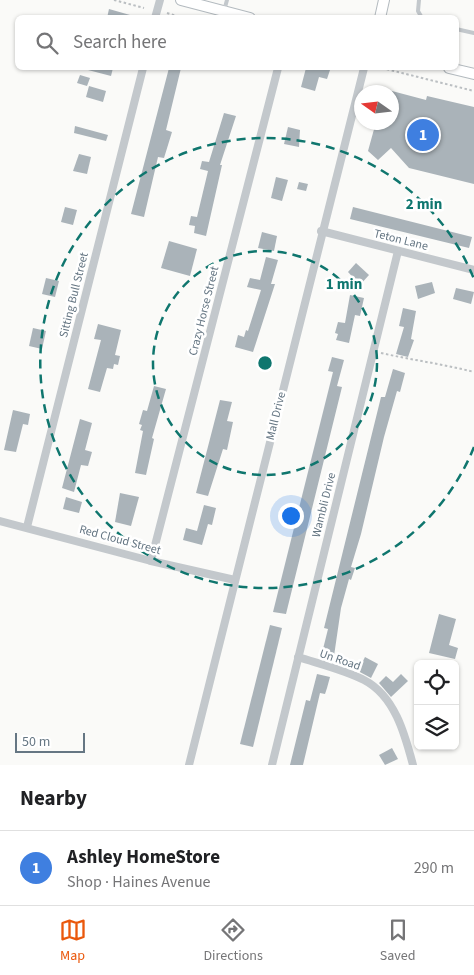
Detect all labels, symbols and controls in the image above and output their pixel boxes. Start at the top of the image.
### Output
search box [15,15,459,70]
icon: search [33,29,61,57]
text: Search here [73,29,167,56]
north arrow [354,85,399,130]
pin: 1 [407,116,439,154]
text: 2 min [406,194,442,215]
street label: Teton Lane [372,225,430,255]
street label: Sitting Bull Street [55,251,93,339]
street label: Crazy Horse Street [185,264,223,358]
text: 1 min [326,274,362,295]
centre of rings [256,354,274,372]
street label: Mall Drive [262,390,290,442]
street label: Wambli Drive [308,471,340,539]
your location [278,503,304,529]
street label: Red Cloud Street [77,521,163,559]
street label: Un Road [317,645,363,675]
map controls [414,660,459,750]
button: locate [414,660,459,705]
button: layers [414,705,459,750]
scale bar [15,730,85,753]
text: 50 m [22,732,50,752]
text: Nearby [20,783,87,813]
text: Ashley HomeStore [67,844,220,871]
text: 1 [32,857,40,879]
text: 290 m [414,857,454,879]
text: Shop · Haines Avenue [67,871,211,893]
tab: Map [59,916,87,966]
tab: Directions [204,916,263,966]
tab: Saved [380,916,415,966]

